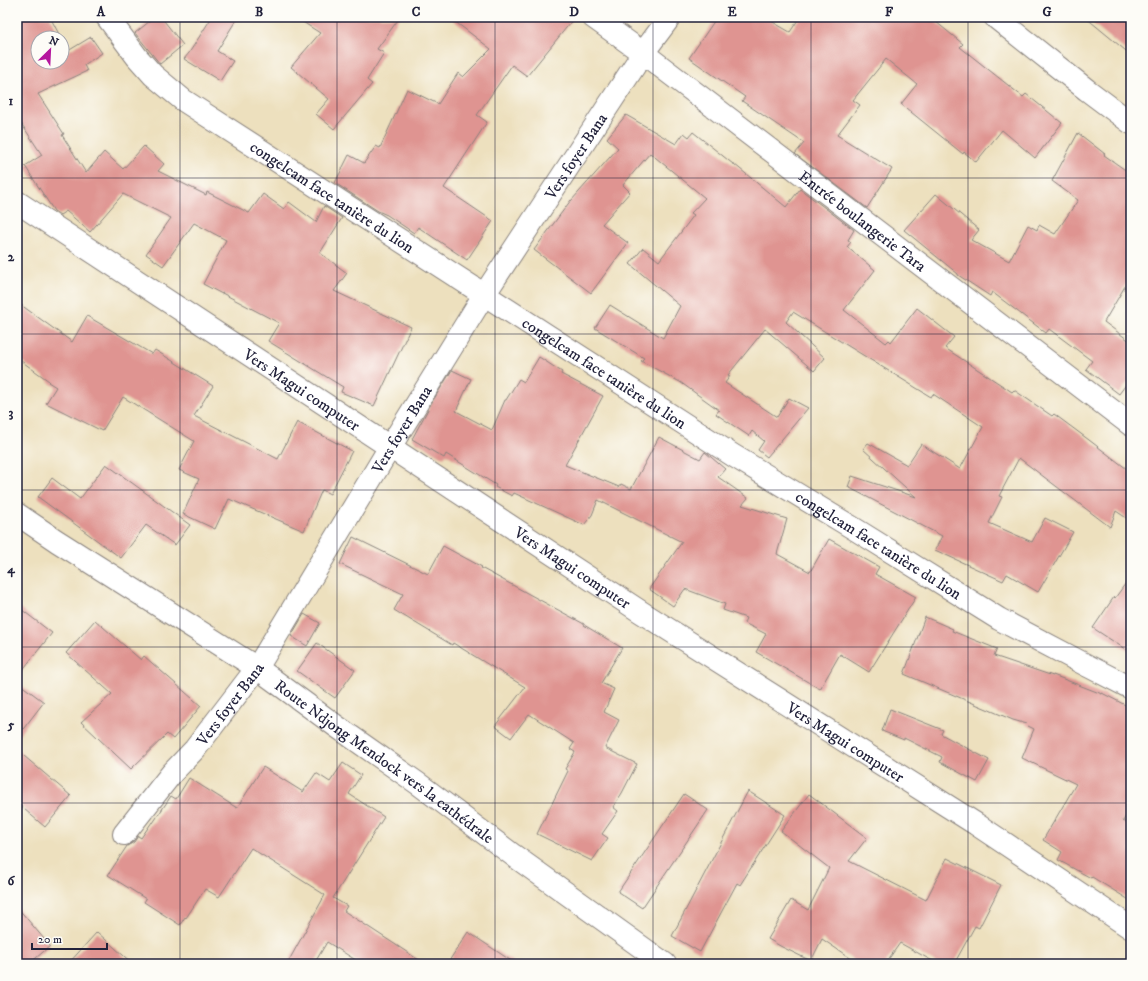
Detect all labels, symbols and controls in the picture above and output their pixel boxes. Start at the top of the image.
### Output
text: A [96,4,106,20]
text: B [255,4,263,20]
text: C [412,4,421,20]
text: D [569,4,579,20]
text: E [727,4,737,20]
text: F [885,4,894,20]
text: G [1042,4,1052,20]
north arrow [30,30,70,70]
text: N [47,34,61,50]
text: 1 [9,93,14,109]
street label: Vers foyer Bana [540,109,612,204]
street label: congelcam face tanière du lion [246,137,418,258]
street label: Entrée boulangerie Tara [794,166,930,276]
text: 2 [8,249,15,265]
street label: congelcam face tanière du lion [518,313,690,434]
street label: Vers Magui computer [239,344,364,436]
street label: Vers foyer Bana [367,382,437,478]
text: 3 [9,405,14,421]
street label: congelcam face tanière du lion [792,487,966,605]
street label: Vers Magui computer [509,522,634,614]
text: 4 [6,561,15,578]
street label: Vers foyer Bana [192,659,269,750]
street label: Route Ndjong Mendock vers la cathédrale [270,675,498,848]
street label: Vers Magui computer [782,697,908,787]
text: 5 [7,717,15,733]
text: 6 [8,873,16,889]
scale bar [32,925,107,951]
text: 20 m [38,932,62,947]

